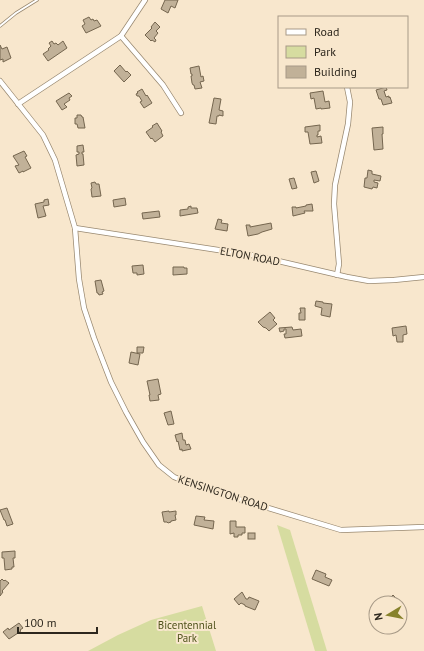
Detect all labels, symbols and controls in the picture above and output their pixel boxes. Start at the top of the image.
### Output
legend [278,16,408,88]
text: Road [314,24,339,39]
text: Park [314,44,336,59]
text: Building [314,64,357,79]
street label: ELTON ROAD [219,243,281,269]
street label: KENSINGTON ROAD [176,472,270,514]
north arrow [368,595,408,635]
scale bar [18,609,97,635]
text: N [371,612,386,622]
text: 100 m [24,615,57,630]
park label: Bicentennial Park [158,618,217,645]

